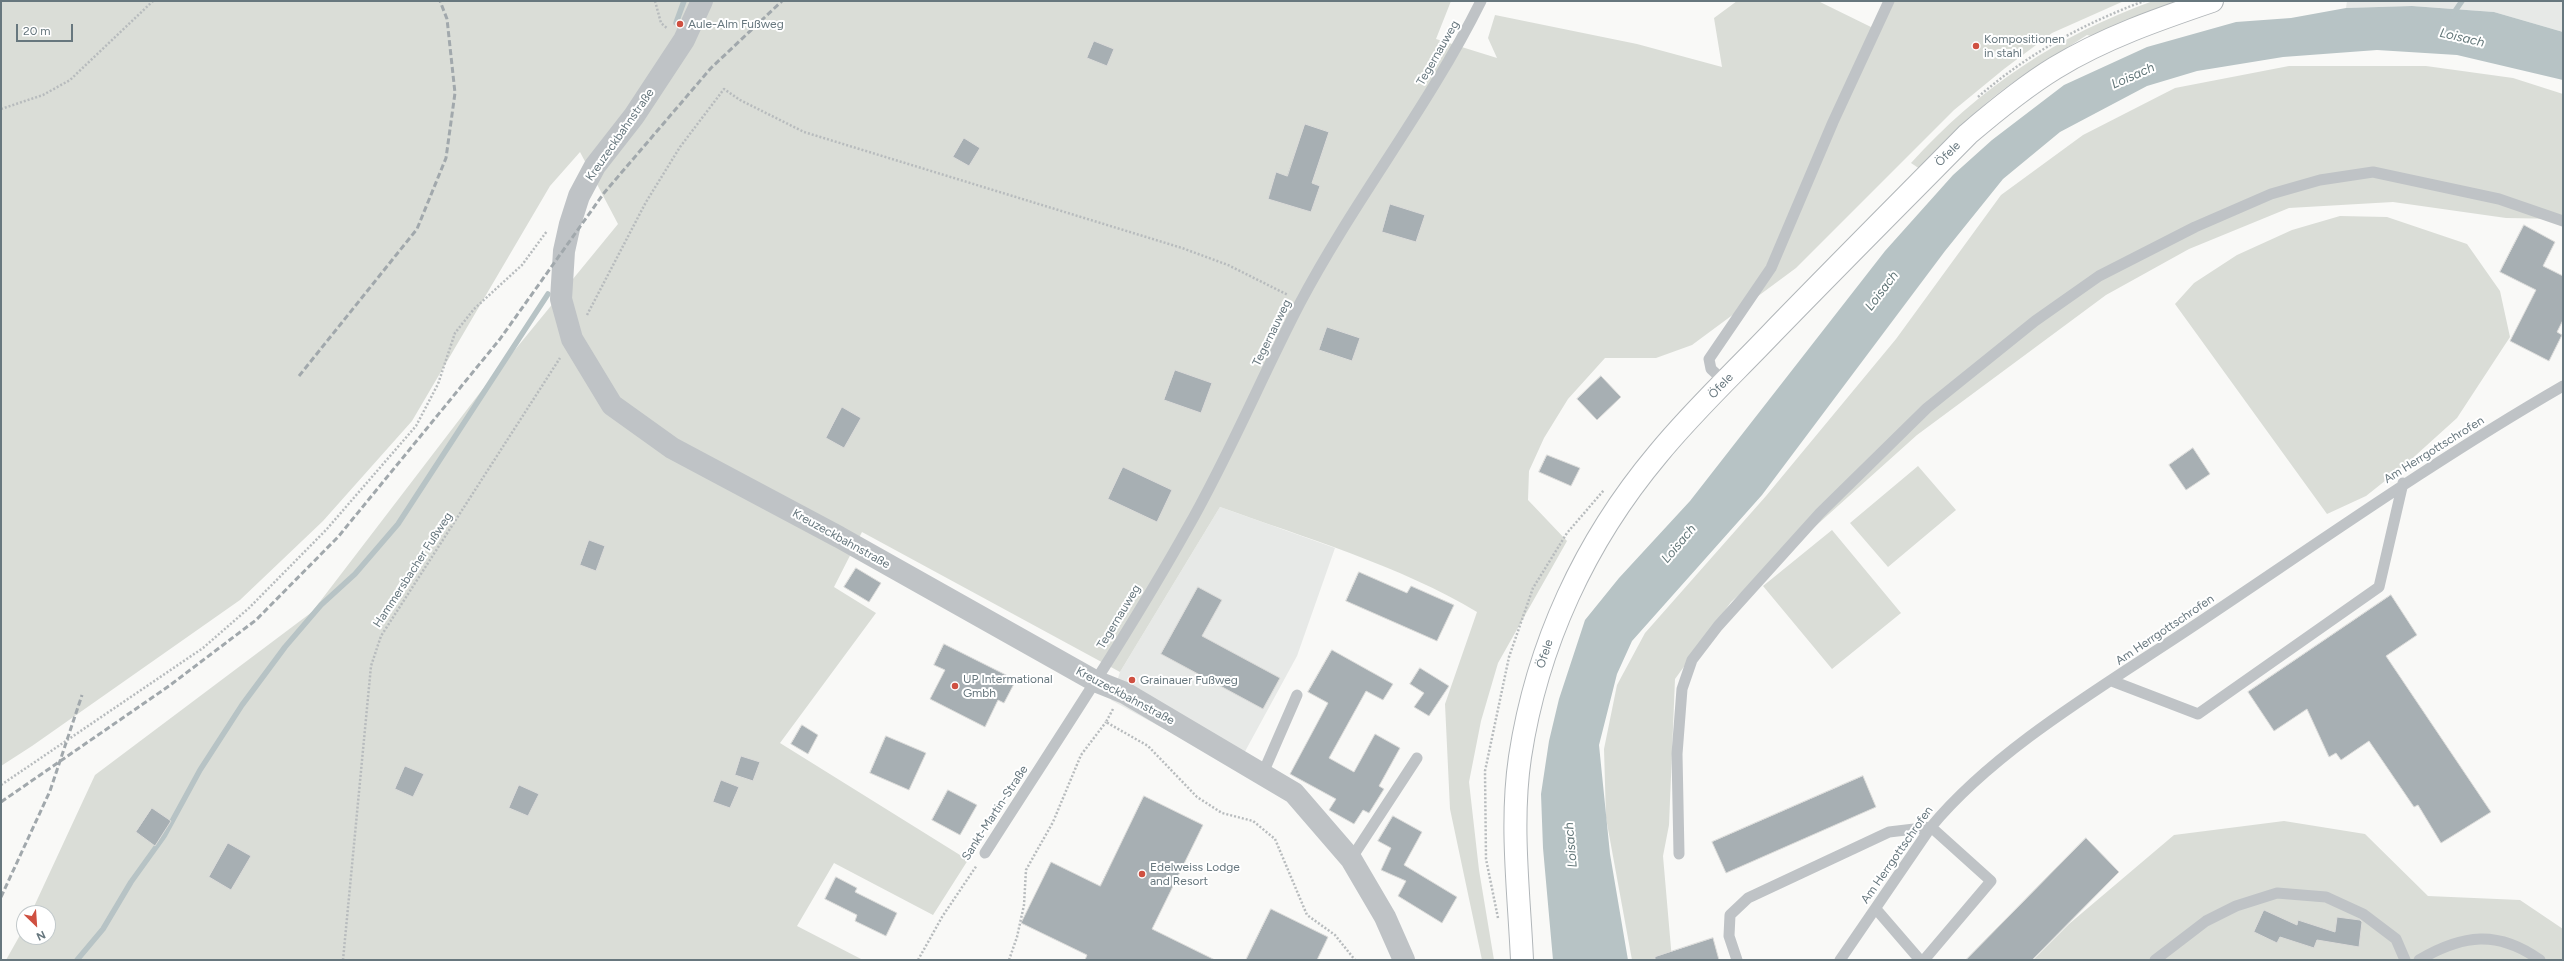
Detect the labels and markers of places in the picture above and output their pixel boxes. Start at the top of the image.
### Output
place label: Aule-Alm Fußweg [688,17,784,31]
marker: Aule-Alm Fußweg [675,19,685,29]
place label: Kompositionen in stahl [1984,32,2065,60]
marker: Kompositionen in stahl [1971,41,1981,51]
place label: UP Intermational Gmbh [963,672,1053,700]
place label: Grainauer Fußweg [1140,673,1238,687]
marker: Grainauer Fußweg [1127,675,1137,685]
marker: UP Intermational Gmbh [950,681,960,691]
place label: Edelweiss Lodge and Resort [1150,860,1240,888]
marker: Edelweiss Lodge and Resort [1137,869,1147,879]

